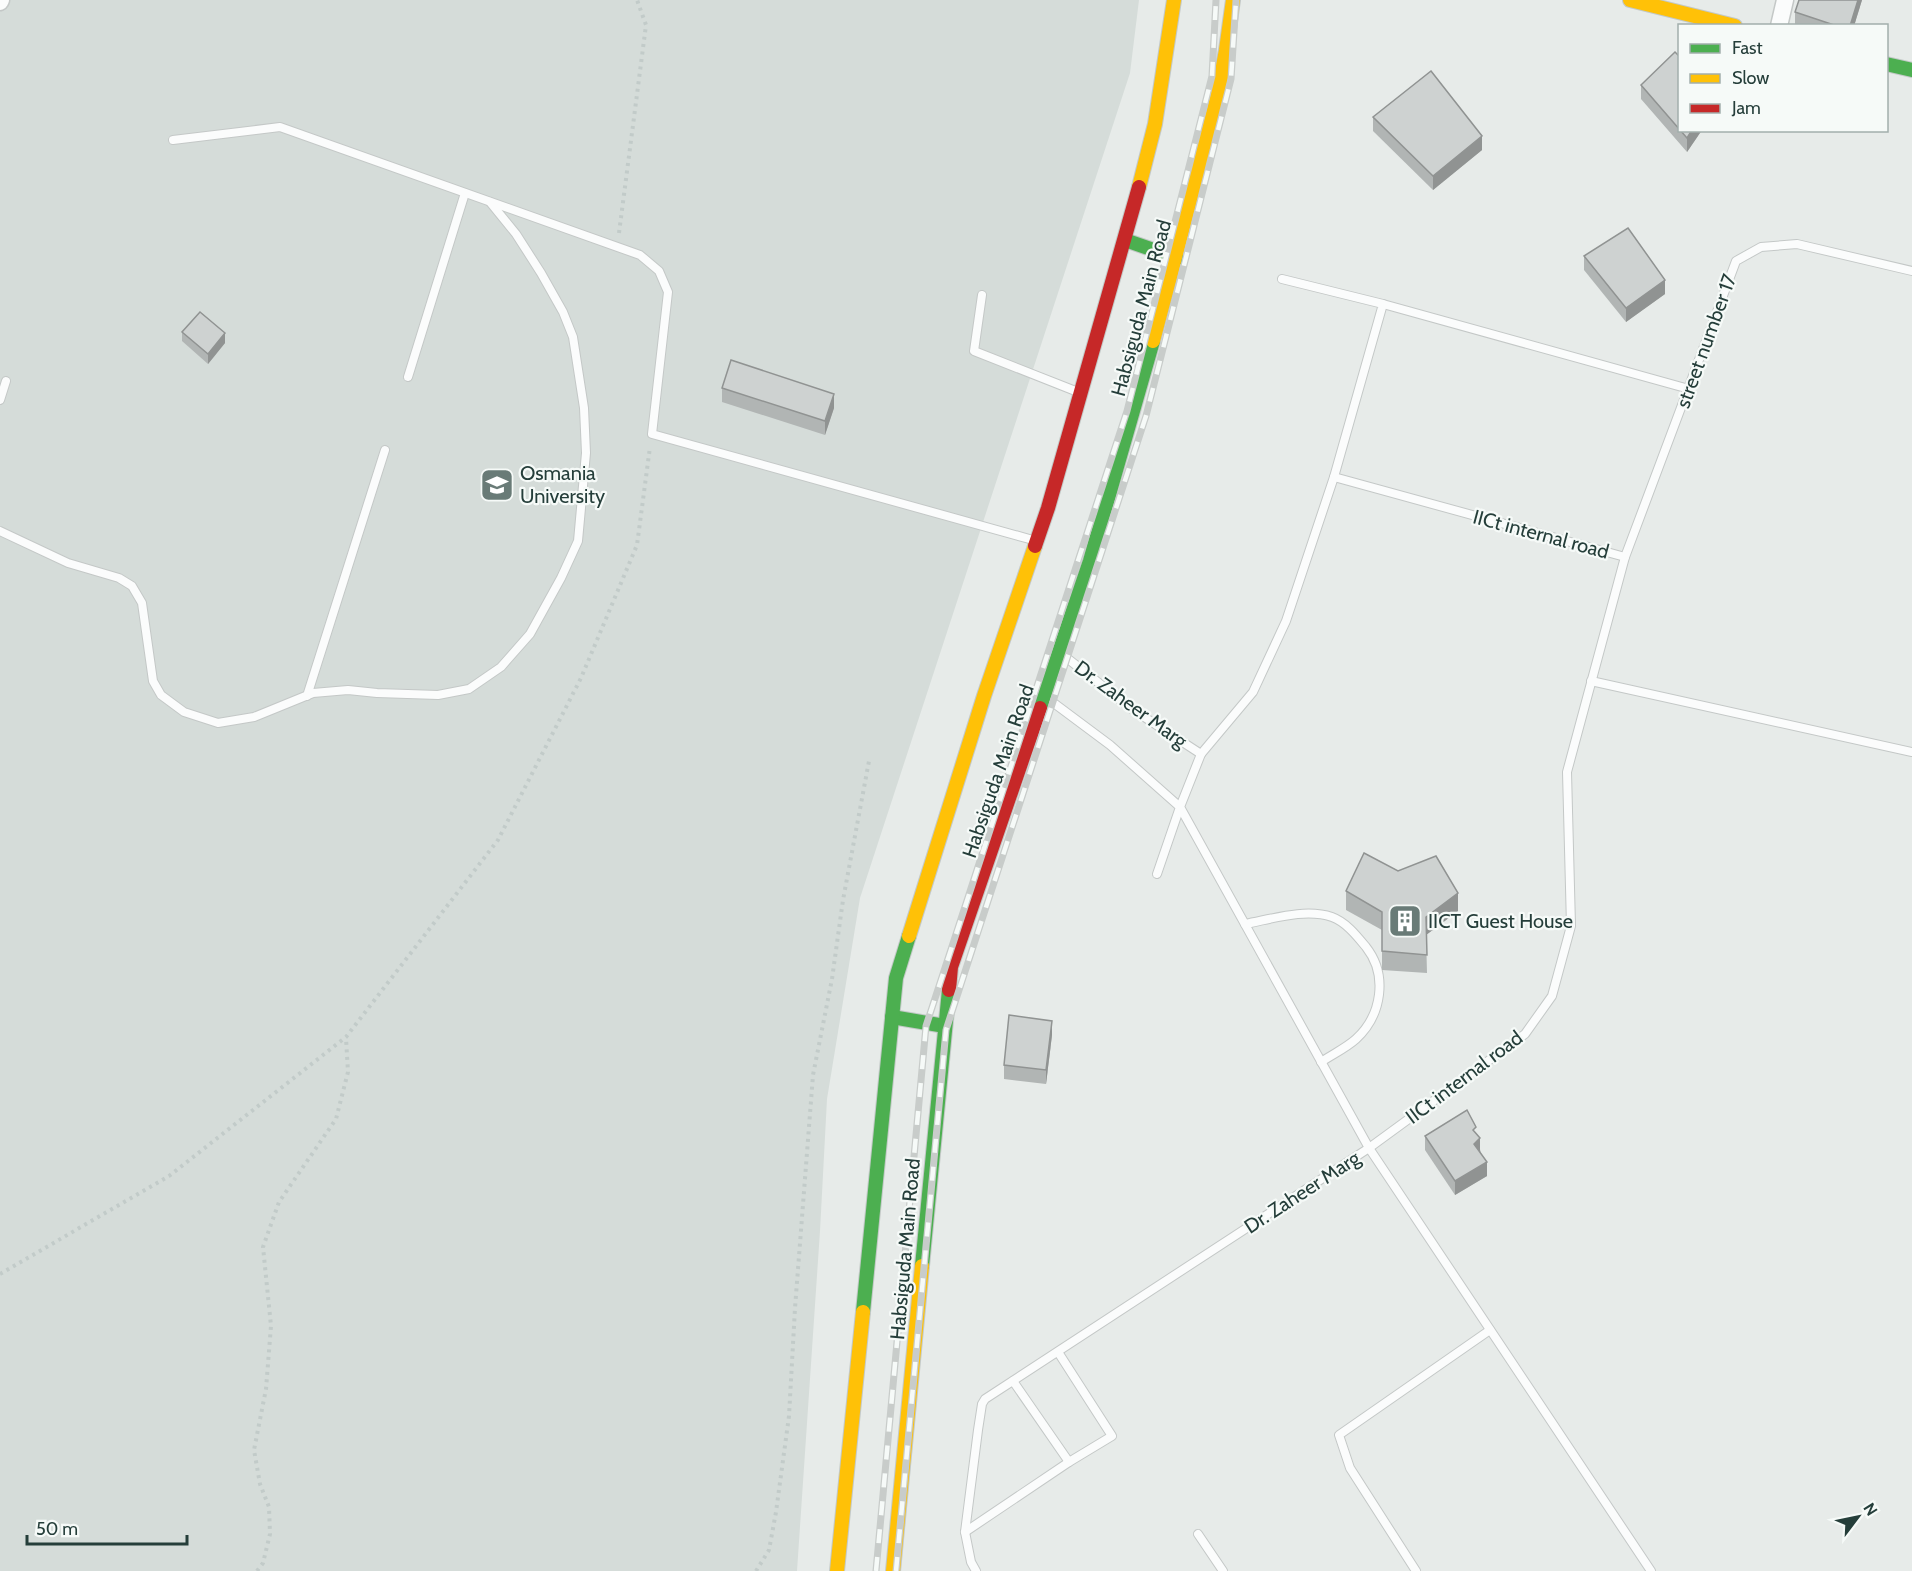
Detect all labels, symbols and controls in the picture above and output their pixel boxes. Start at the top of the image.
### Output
legend [1678,24,1888,132]
text: Fast [1732,37,1763,59]
text: Slow [1732,67,1769,89]
text: Jam [1731,97,1761,119]
street label: Habsiguda Main Road [1106,217,1176,399]
street label: street number 17 [1671,271,1741,411]
place label: Osmania University [520,461,605,508]
school or university icon: Osmania University [479,467,515,503]
street label: IICt internal road [1470,504,1612,564]
street label: Dr. Zaheer Marg [1070,655,1193,753]
street label: Habsiguda Main Road [957,681,1039,861]
building icon: IICT Guest House [1387,903,1423,939]
place label: IICT Guest House [1428,909,1573,933]
street label: IICt internal road [1401,1025,1527,1129]
street label: Dr. Zaheer Marg [1240,1145,1365,1238]
street label: Habsiguda Main Road [885,1157,925,1341]
north arrow [1828,1487,1888,1547]
text: N [1859,1499,1881,1519]
scale bar [27,1508,188,1546]
text: 50 m [36,1518,78,1540]

